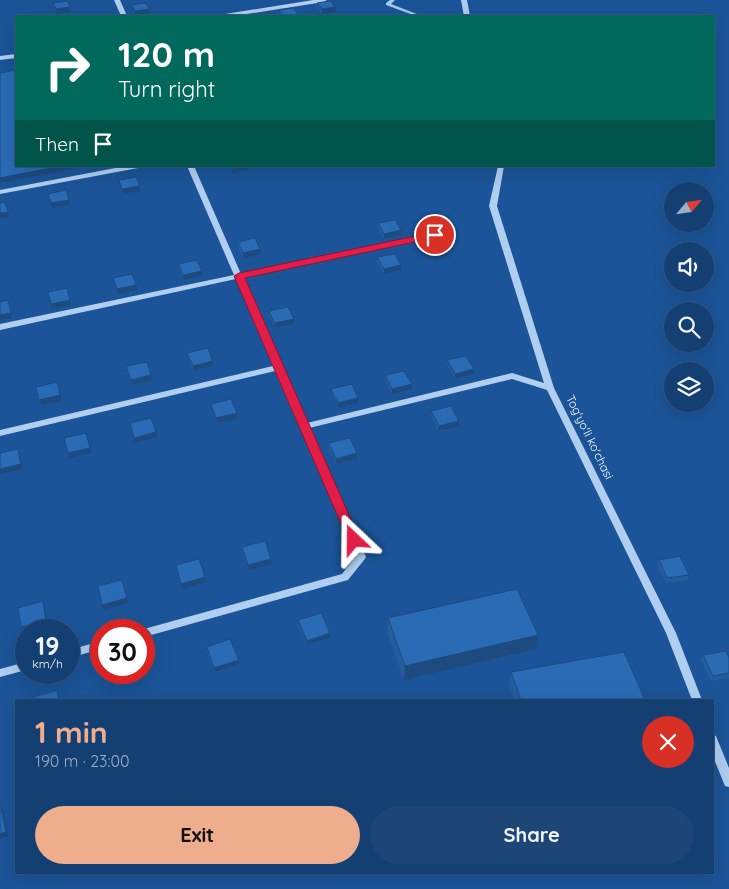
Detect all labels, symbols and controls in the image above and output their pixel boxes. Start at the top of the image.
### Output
text: 120 m [118,32,215,76]
icon: right [35,35,100,100]
text: Turn right [118,75,215,103]
icon: arrive [89,130,117,158]
text: Then [35,132,79,156]
north arrow [664,182,714,232]
map controls [664,182,714,412]
pin [414,214,456,256]
icon: arrive [421,221,449,249]
button: sound [664,242,714,292]
button: search [664,302,714,352]
button: layers [664,362,714,412]
street label: Tog'yo'li ko'chasi [563,392,617,482]
position arrow [327,513,379,565]
speed limit sign: 30 [90,619,155,684]
text: 19 [36,630,59,661]
text: km/h [32,656,63,671]
text: 1 min [35,713,108,751]
button: close [642,716,694,768]
text: 190 m · 23:00 [35,751,129,771]
button: Exit [35,806,360,864]
button: Share [370,806,694,864]

